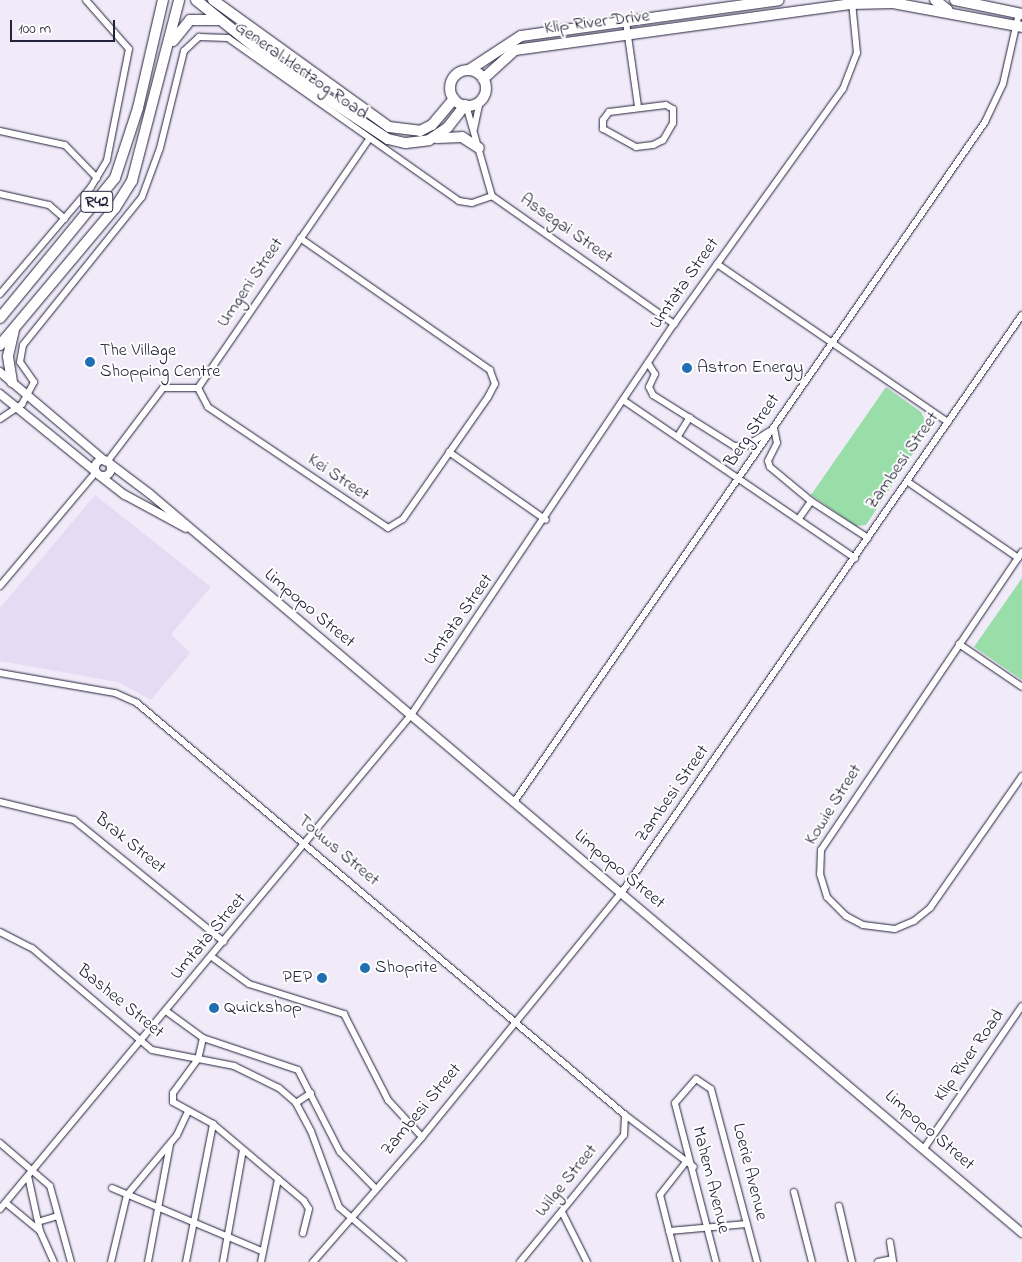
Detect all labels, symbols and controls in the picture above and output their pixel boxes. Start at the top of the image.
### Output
street label: Klip River Drive [543,6,651,40]
scale bar [12,10,118,42]
street label: General Hertzog Road [230,17,372,125]
text: 100 m [18,18,51,40]
road number: R42 [80,188,114,216]
street label: Assegai Street [515,189,617,269]
street label: Umgeni Street [213,234,289,332]
street label: Umtata Street [646,234,724,334]
place label: The Village Shopping Centre [100,341,220,384]
marker: The Village Shopping Centre [84,356,96,368]
place label: Astron Energy [697,357,803,379]
marker: Astron Energy [681,362,693,374]
street label: Berg Street [721,390,785,472]
street label: Zambesi Street [862,408,944,514]
street label: Kei Street [303,450,373,506]
street label: Limpopo Street [259,565,359,653]
street label: Umtata Street [420,570,498,670]
street label: Zambesi Street [632,741,714,847]
street label: Kowie Street [801,761,867,849]
street label: Brak Street [90,809,170,879]
street label: Touws Street [293,811,383,891]
street label: Limpopo Street [569,826,669,914]
street label: Umtata Street [166,889,252,985]
place label: Shoprite [375,957,437,979]
street label: Bashee Street [72,960,168,1044]
marker: Shoprite [359,962,371,974]
place label: PEP [282,967,312,989]
marker: PEP [316,972,328,984]
place label: Quickshop [224,997,302,1019]
marker: Quickshop [208,1002,220,1014]
street label: Klip River Road [930,1006,1010,1106]
street label: Zambesi Street [377,1059,467,1161]
street label: Limpopo Street [880,1086,978,1176]
street label: Loerie Avenue [727,1121,771,1223]
street label: Mahem Avenue [686,1124,734,1236]
street label: Wilge Street [531,1140,603,1222]

